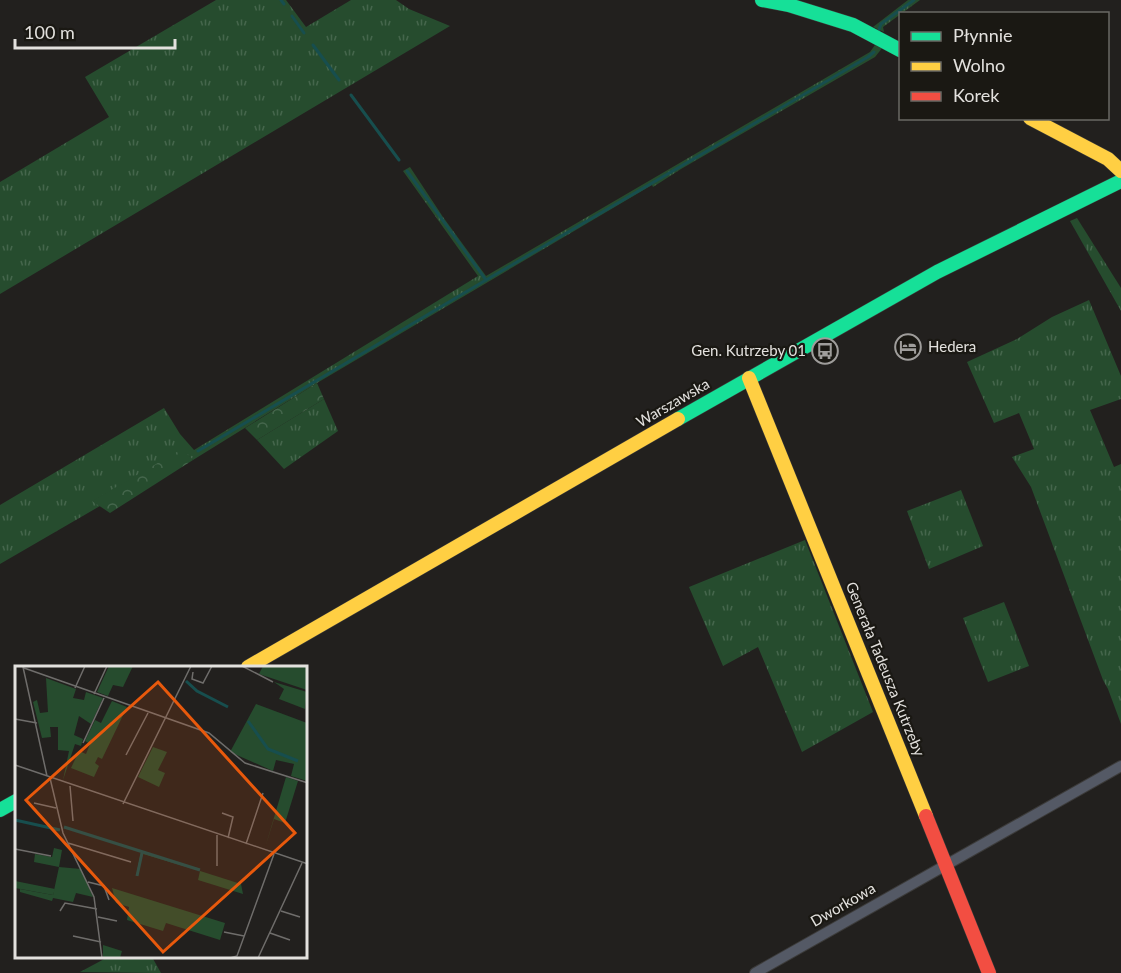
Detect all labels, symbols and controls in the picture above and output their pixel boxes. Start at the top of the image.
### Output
scale bar [15,12,176,50]
legend [899,12,1109,120]
text: 100 m [24,21,75,43]
text: Płynnie [953,24,1013,46]
text: Wolno [953,54,1005,76]
text: Korek [953,84,1000,106]
hotel icon: Hedera [893,332,923,362]
bus stop icon: Gen. Kutrzeby 01 [810,336,840,366]
place label: Hedera [928,337,976,355]
place label: Gen. Kutrzeby 01 [691,341,806,359]
street label: Warszawska [633,374,712,430]
street label: Generała Tadeusza Kutrzeby [843,579,929,759]
inset map [15,666,308,958]
street label: Dworkowa [807,878,878,930]

